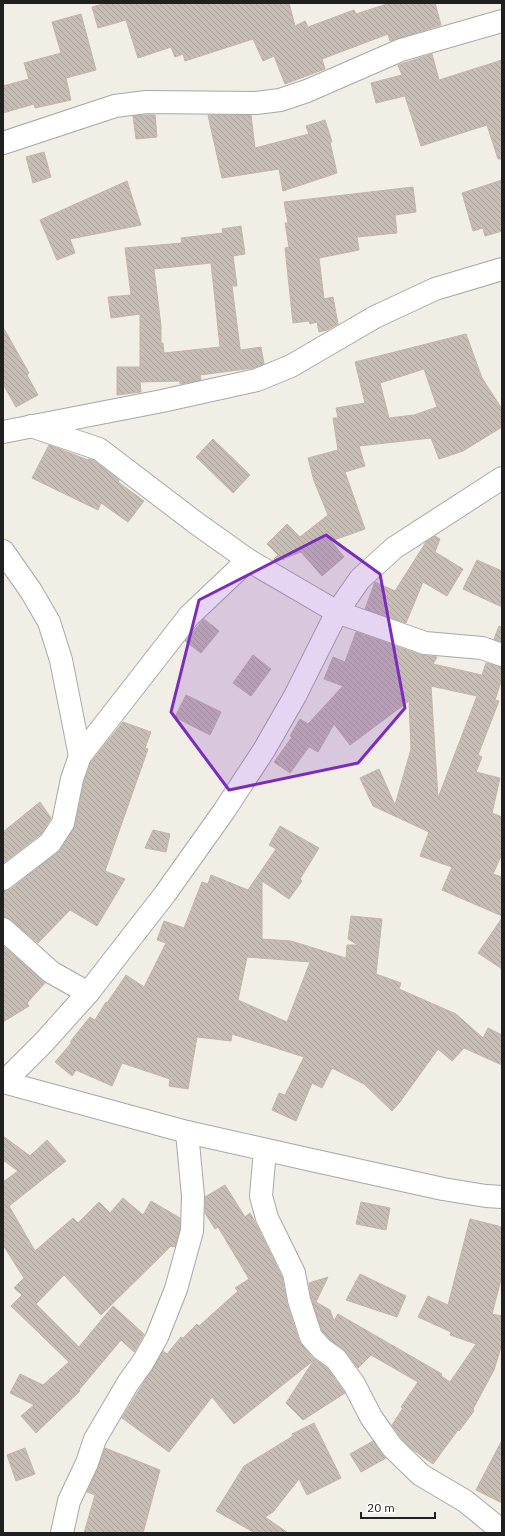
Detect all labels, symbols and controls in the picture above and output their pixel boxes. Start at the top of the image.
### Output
scale bar [361,1494,435,1520]
text: 20 m [367,1500,395,1515]

